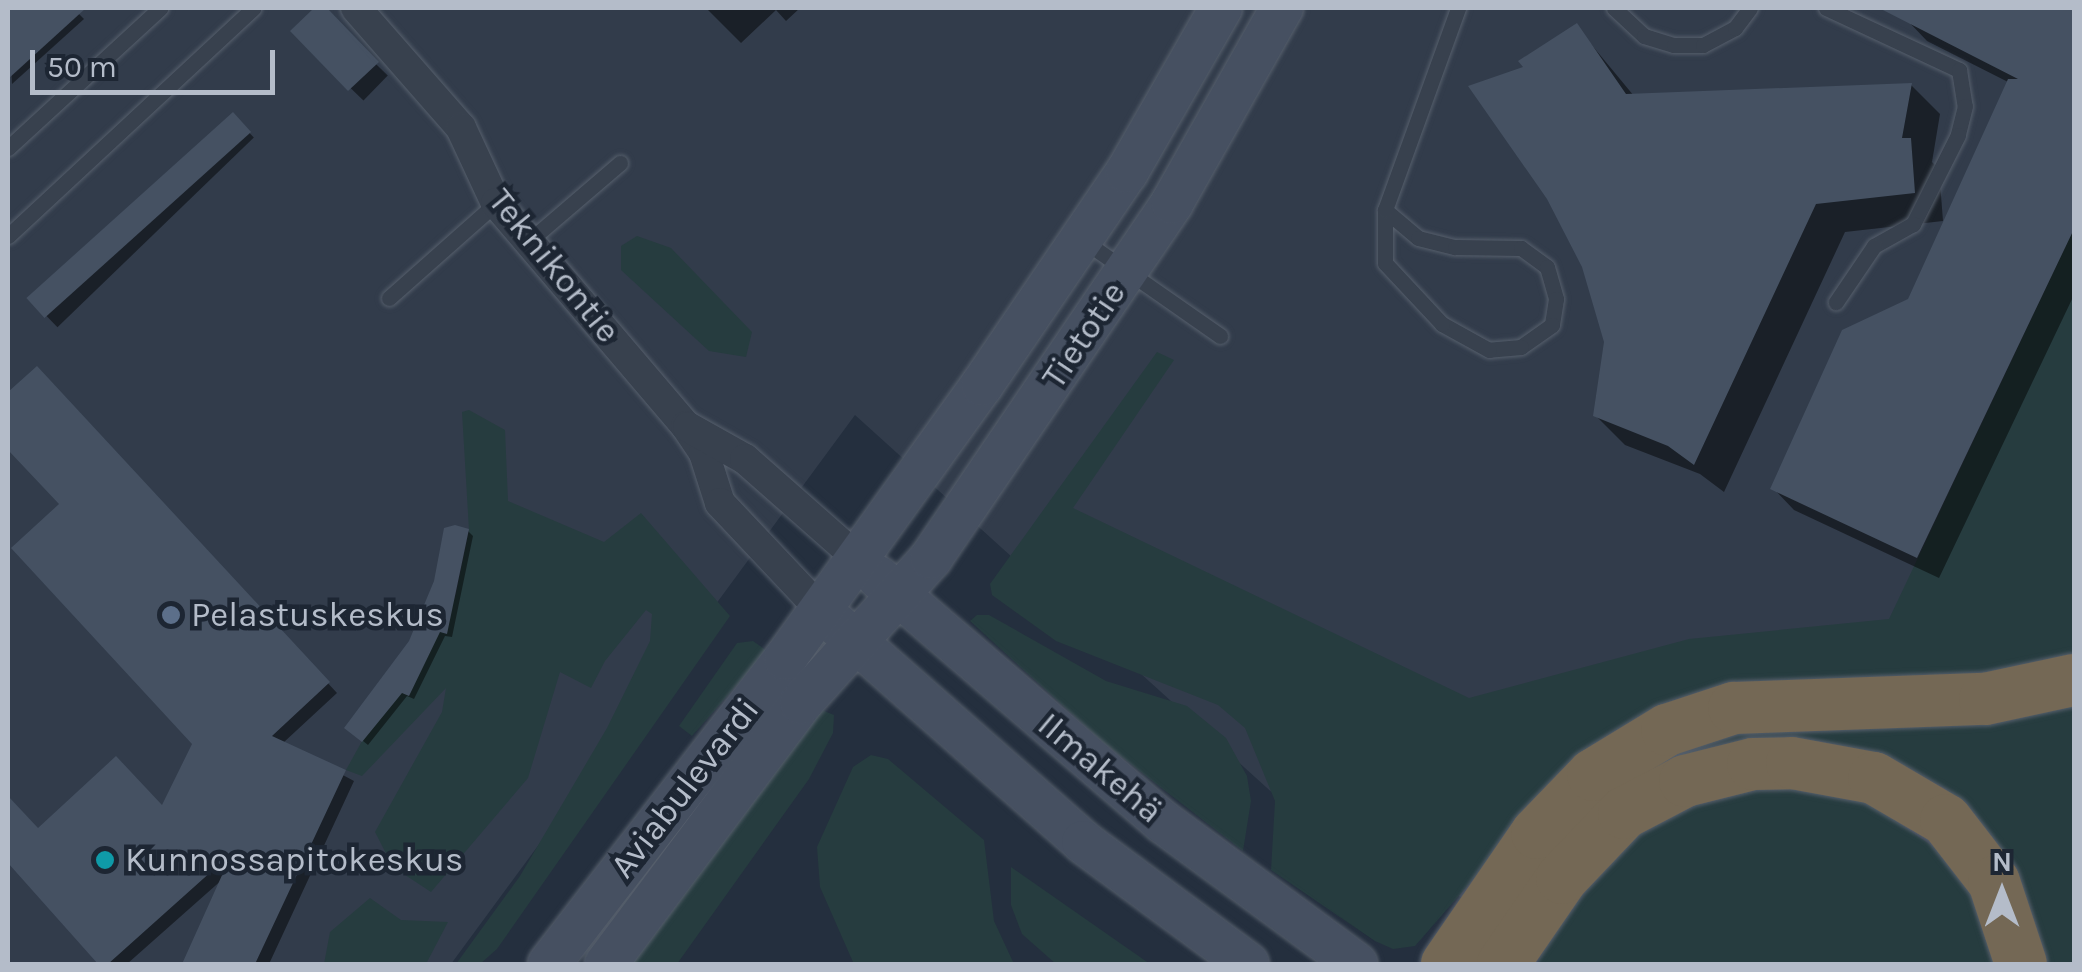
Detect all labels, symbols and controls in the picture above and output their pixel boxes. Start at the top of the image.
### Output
scale bar [35,30,280,92]
text: 50 m [47,49,117,85]
street label: Teknikontie [479,181,629,351]
street label: Tietotie [1033,274,1135,396]
place label: Pelastuskeskus [191,594,444,636]
marker: Pelastuskeskus [160,604,182,626]
street label: Aviabulevardi [602,690,768,886]
street label: Ilmakehä [1029,704,1171,832]
place label: Kunnossapitokeskus [125,839,463,881]
north arrow [1952,842,2052,942]
text: N [1992,845,2012,878]
marker: Kunnossapitokeskus [94,849,116,871]

